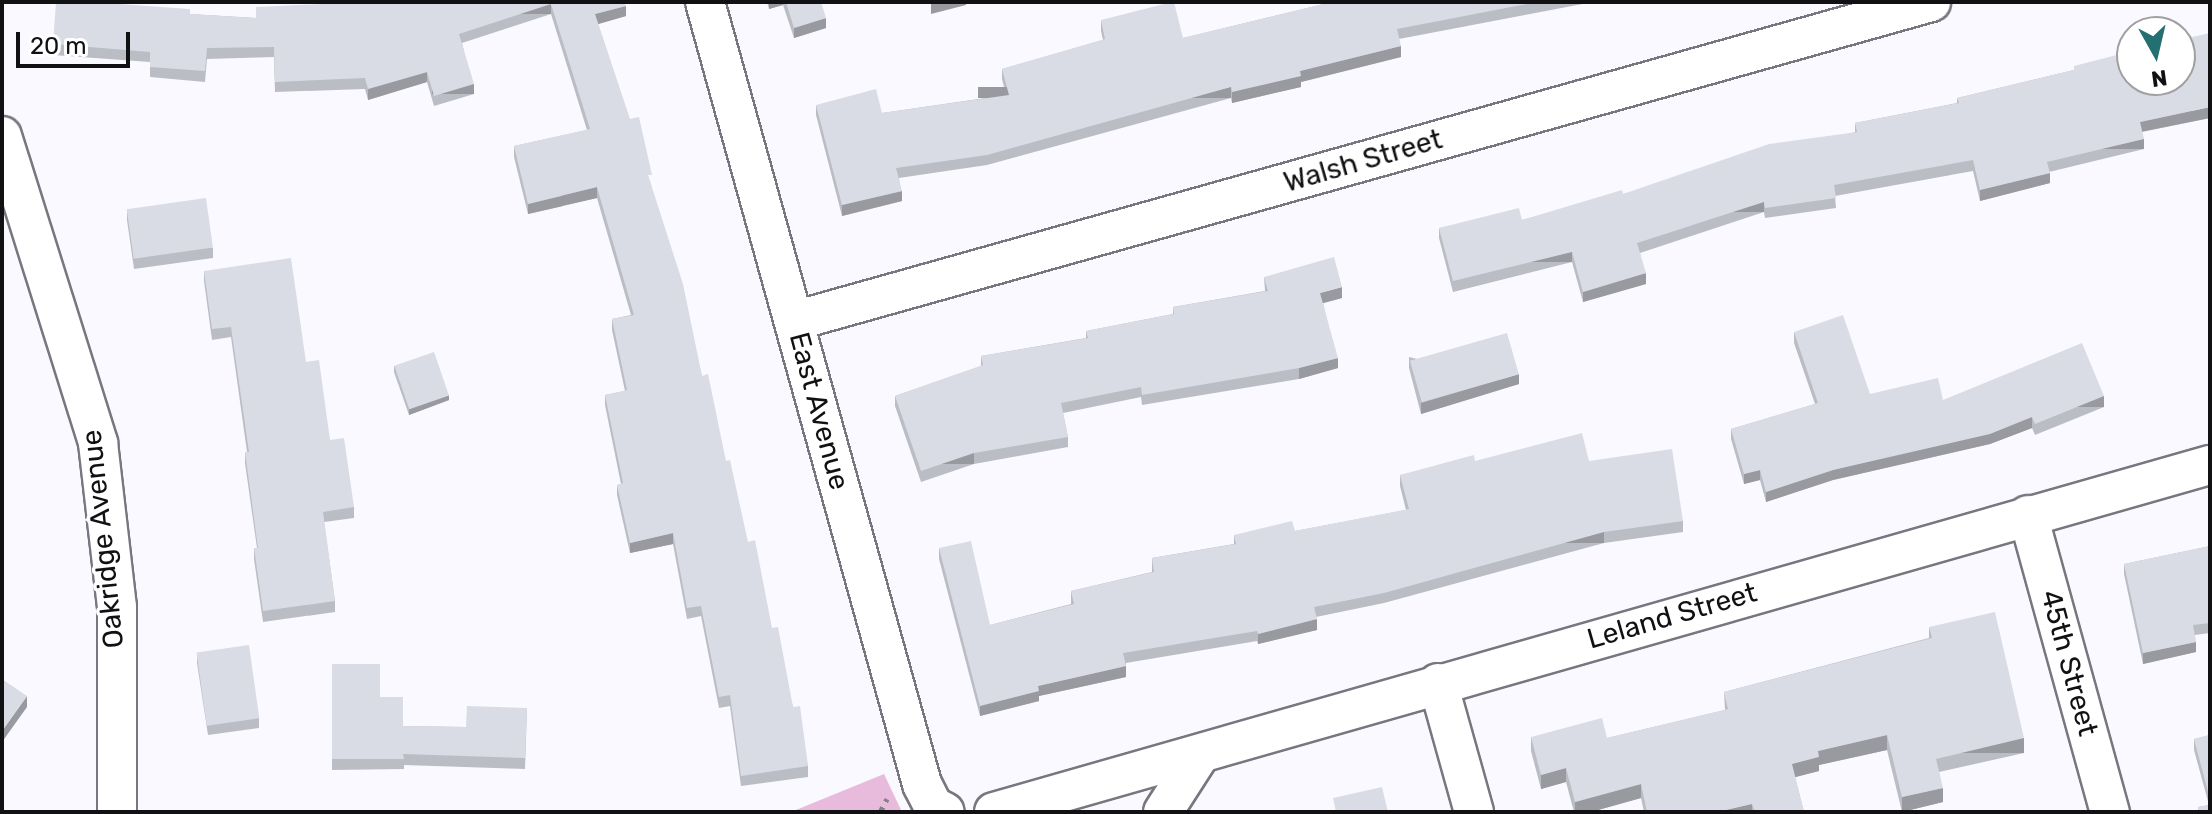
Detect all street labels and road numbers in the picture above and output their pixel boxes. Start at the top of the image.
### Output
street label: Walsh Street [1280,122,1446,200]
street label: East Avenue [782,328,856,494]
street label: Oakridge Avenue [75,428,131,650]
street label: Leland Street [1583,576,1761,656]
street label: 45th Street [2033,586,2105,740]

